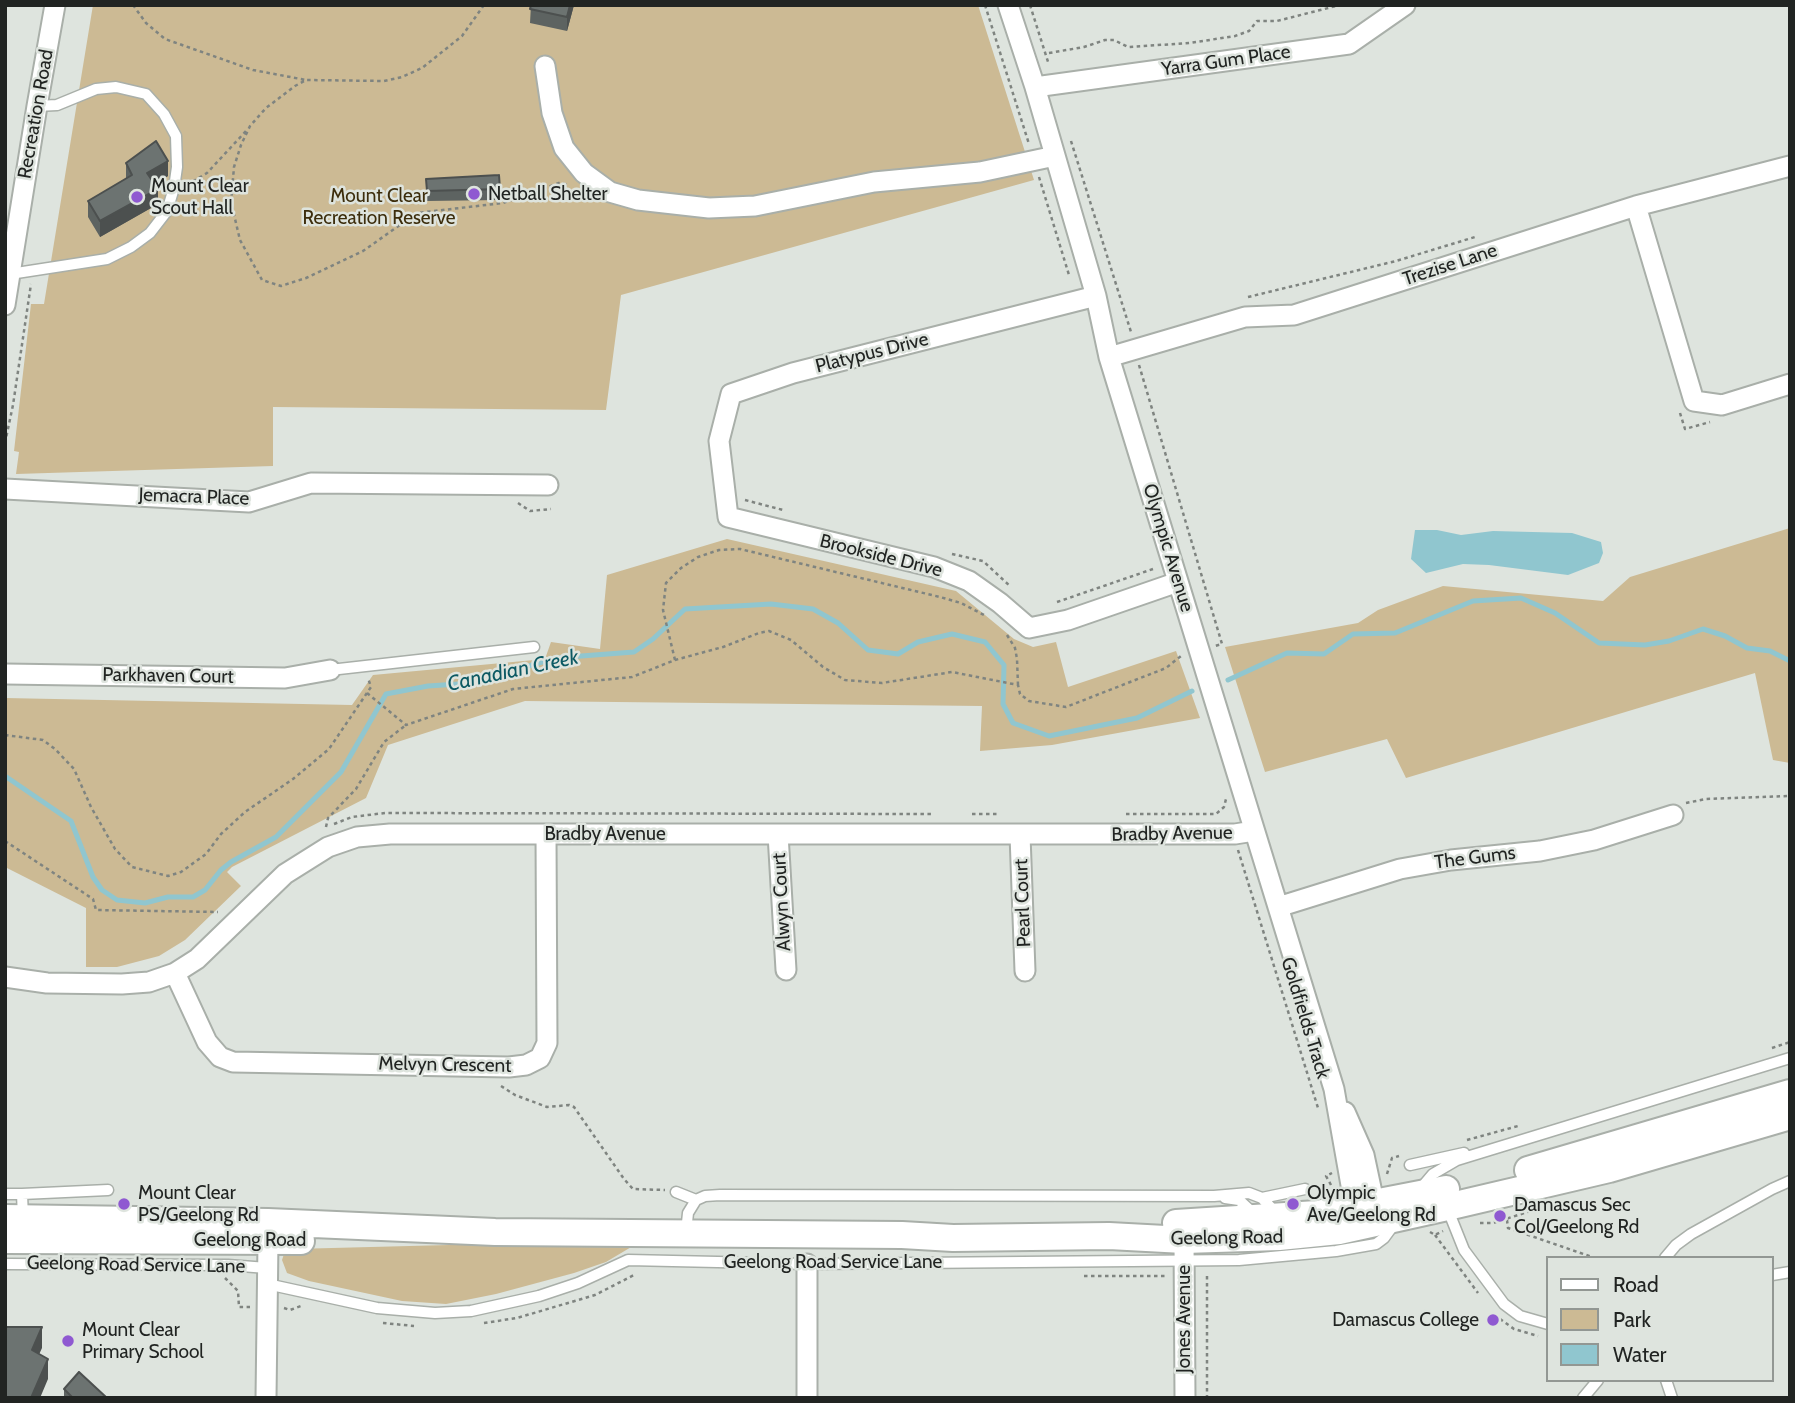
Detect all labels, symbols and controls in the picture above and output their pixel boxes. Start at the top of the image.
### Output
street label: Yarra Gum Place [1160,41,1292,81]
street label: Recreation Road [13,48,59,180]
place label: Mount Clear Scout Hall [151,175,249,219]
place label: Netball Shelter [488,183,608,205]
park label: Mount Clear Recreation Reserve [303,185,455,229]
marker: Netball Shelter [466,186,482,202]
marker: Mount Clear Scout Hall [129,189,145,205]
street label: Trezise Lane [1400,239,1500,291]
street label: Platypus Drive [813,328,931,378]
street label: Olympic Avenue [1138,481,1198,615]
street label: Jemacra Place [138,484,250,510]
street label: Brookside Drive [817,530,945,582]
water label: Canadian Creek [445,645,581,697]
street label: Parkhaven Court [102,663,234,689]
street label: Bradby Avenue [1111,822,1233,846]
street label: Bradby Avenue [544,823,666,845]
street label: The Gums [1433,842,1517,874]
street label: Alwyn Court [768,852,796,952]
street label: Pearl Court [1010,858,1036,948]
street label: Goldfields Track [1276,955,1334,1081]
street label: Melvyn Crescent [378,1052,512,1078]
place label: Mount Clear PS/Geelong Rd [138,1182,259,1226]
place label: Olympic Ave/Geelong Rd [1307,1182,1436,1226]
place label: Damascus Sec Col/Geelong Rd [1514,1194,1639,1238]
marker: Mount Clear PS/Geelong Rd [116,1196,132,1212]
marker: Olympic Ave/Geelong Rd [1285,1196,1301,1212]
marker: Damascus Sec Col/Geelong Rd [1492,1208,1508,1224]
street label: Geelong Road [1171,1226,1283,1250]
street label: Geelong Road [194,1229,306,1251]
street label: Geelong Road Service Lane [724,1251,942,1273]
street label: Geelong Road Service Lane [27,1252,245,1278]
legend [1546,1256,1774,1382]
street label: Jones Avenue [1173,1265,1195,1373]
text: Road [1613,1272,1659,1297]
text: Park [1613,1307,1651,1332]
place label: Damascus College [1332,1309,1479,1331]
marker: Damascus College [1485,1312,1501,1328]
place label: Mount Clear Primary School [82,1319,204,1363]
marker: Mount Clear Primary School [60,1333,76,1349]
text: Water [1613,1342,1666,1367]

